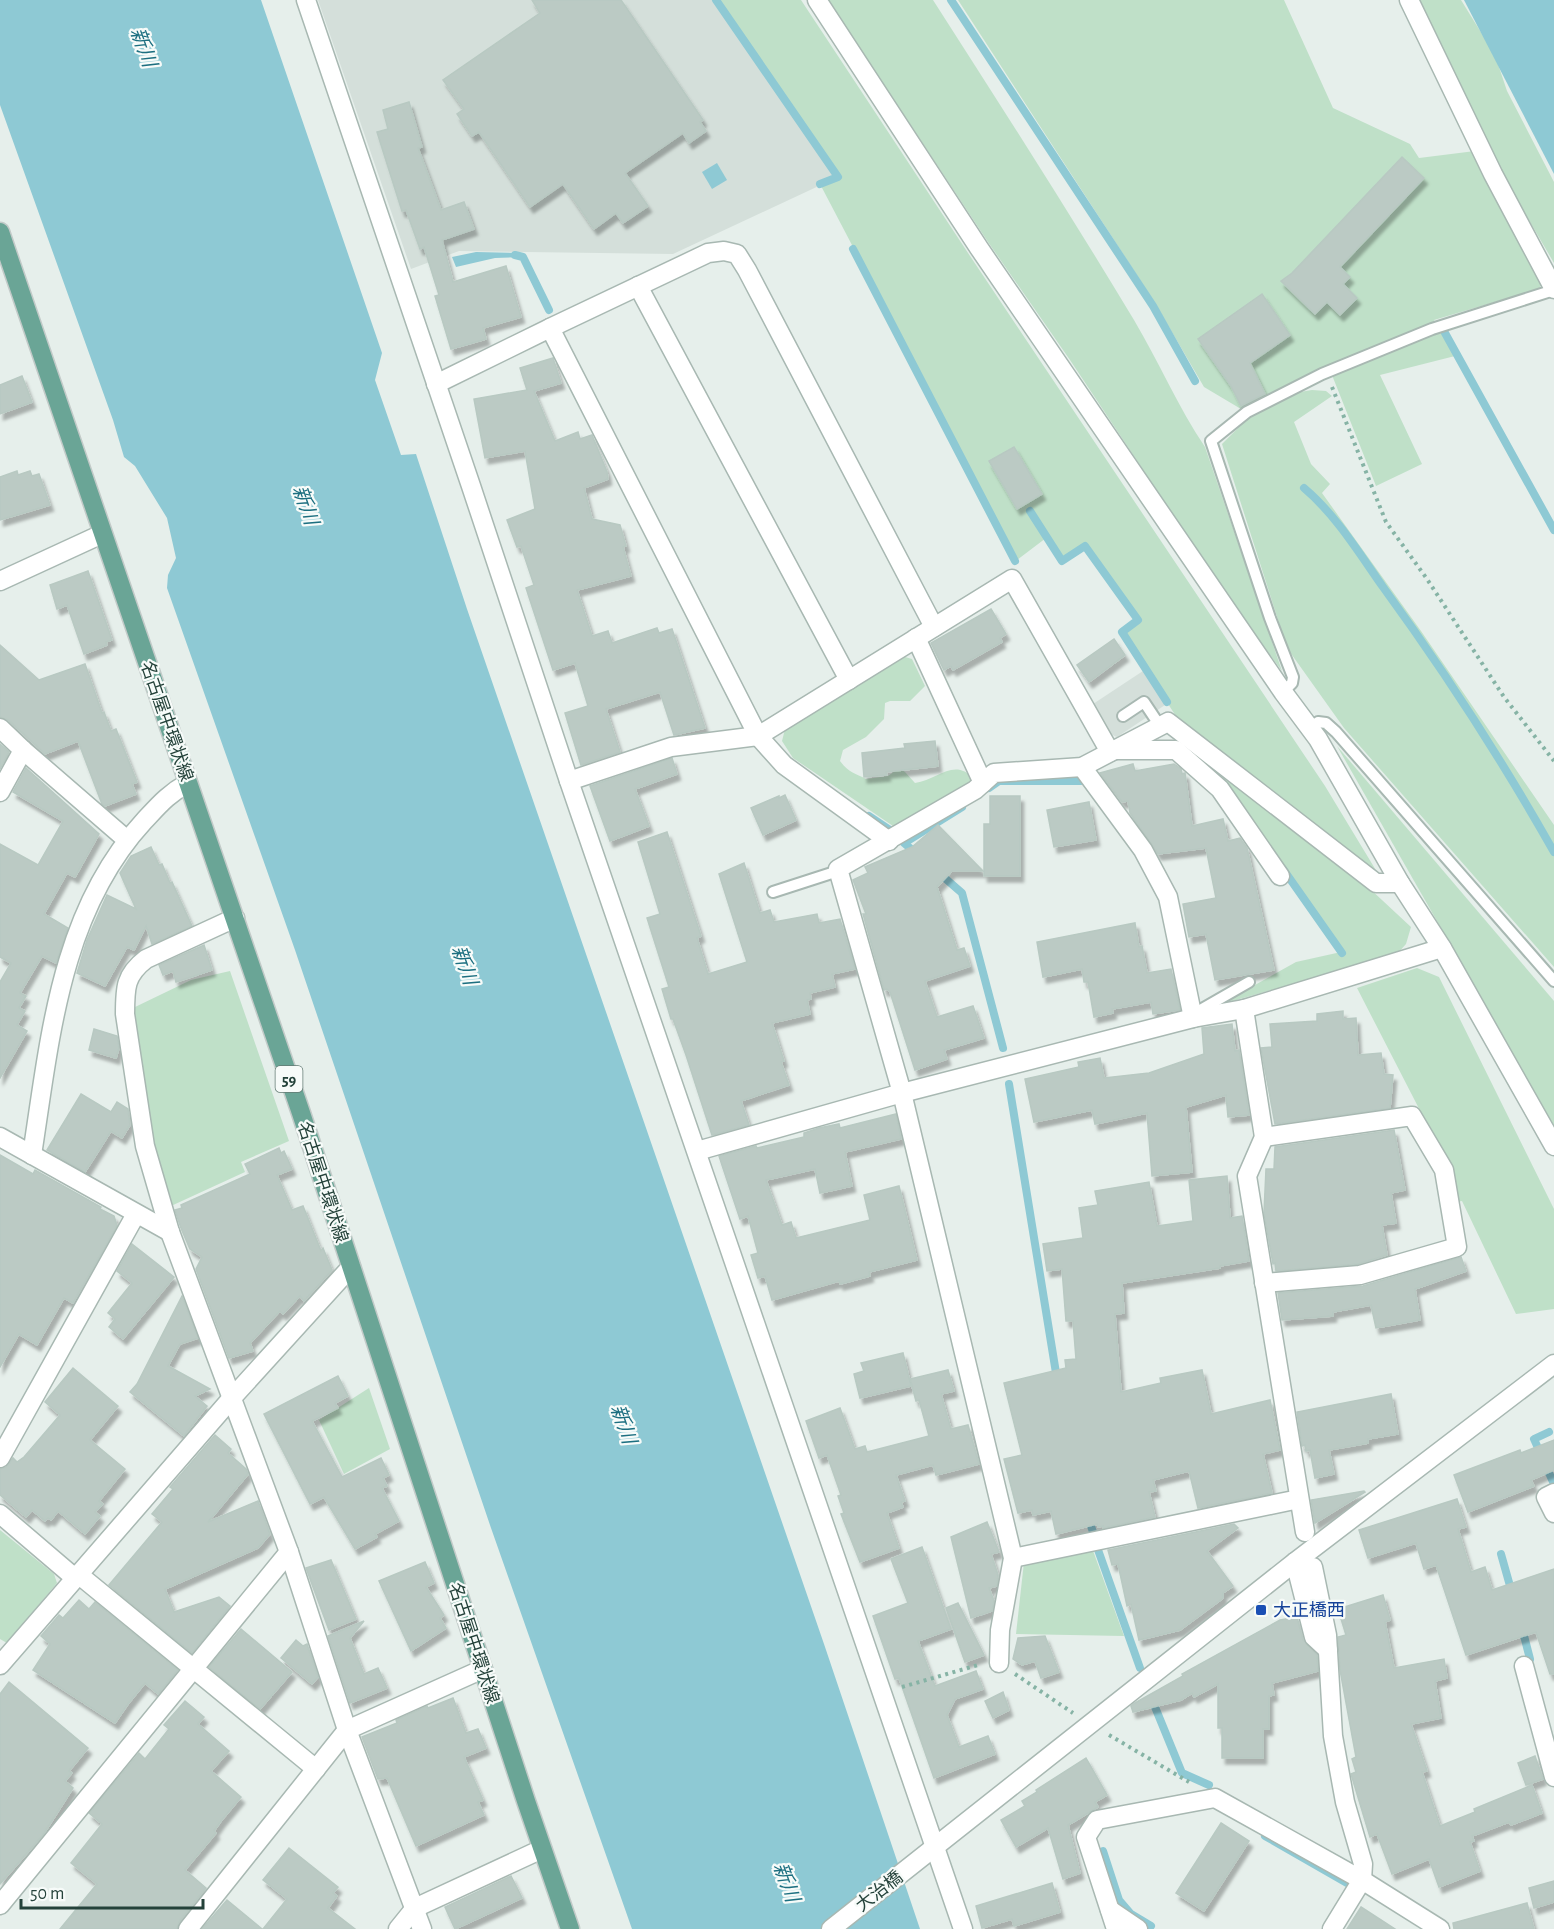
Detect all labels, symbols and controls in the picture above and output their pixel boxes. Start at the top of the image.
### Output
water label: 新川 [127,25,161,71]
water label: 新川 [289,483,323,529]
street label: 名古屋中環状線 [137,658,197,784]
water label: 新川 [448,943,482,989]
road number: 59 [276,1066,302,1092]
street label: 名古屋中環状線 [294,1119,352,1245]
water label: 新川 [607,1402,641,1448]
street label: 名古屋中環状線 [445,1580,503,1706]
place label: 大正橋西 [1273,1601,1345,1620]
marker: 大正橋西 [1254,1603,1268,1617]
water label: 新川 [770,1860,804,1906]
street label: 大治橋 [852,1866,906,1916]
scale bar [21,1872,202,1910]
text: 50 m [30,1885,64,1903]

